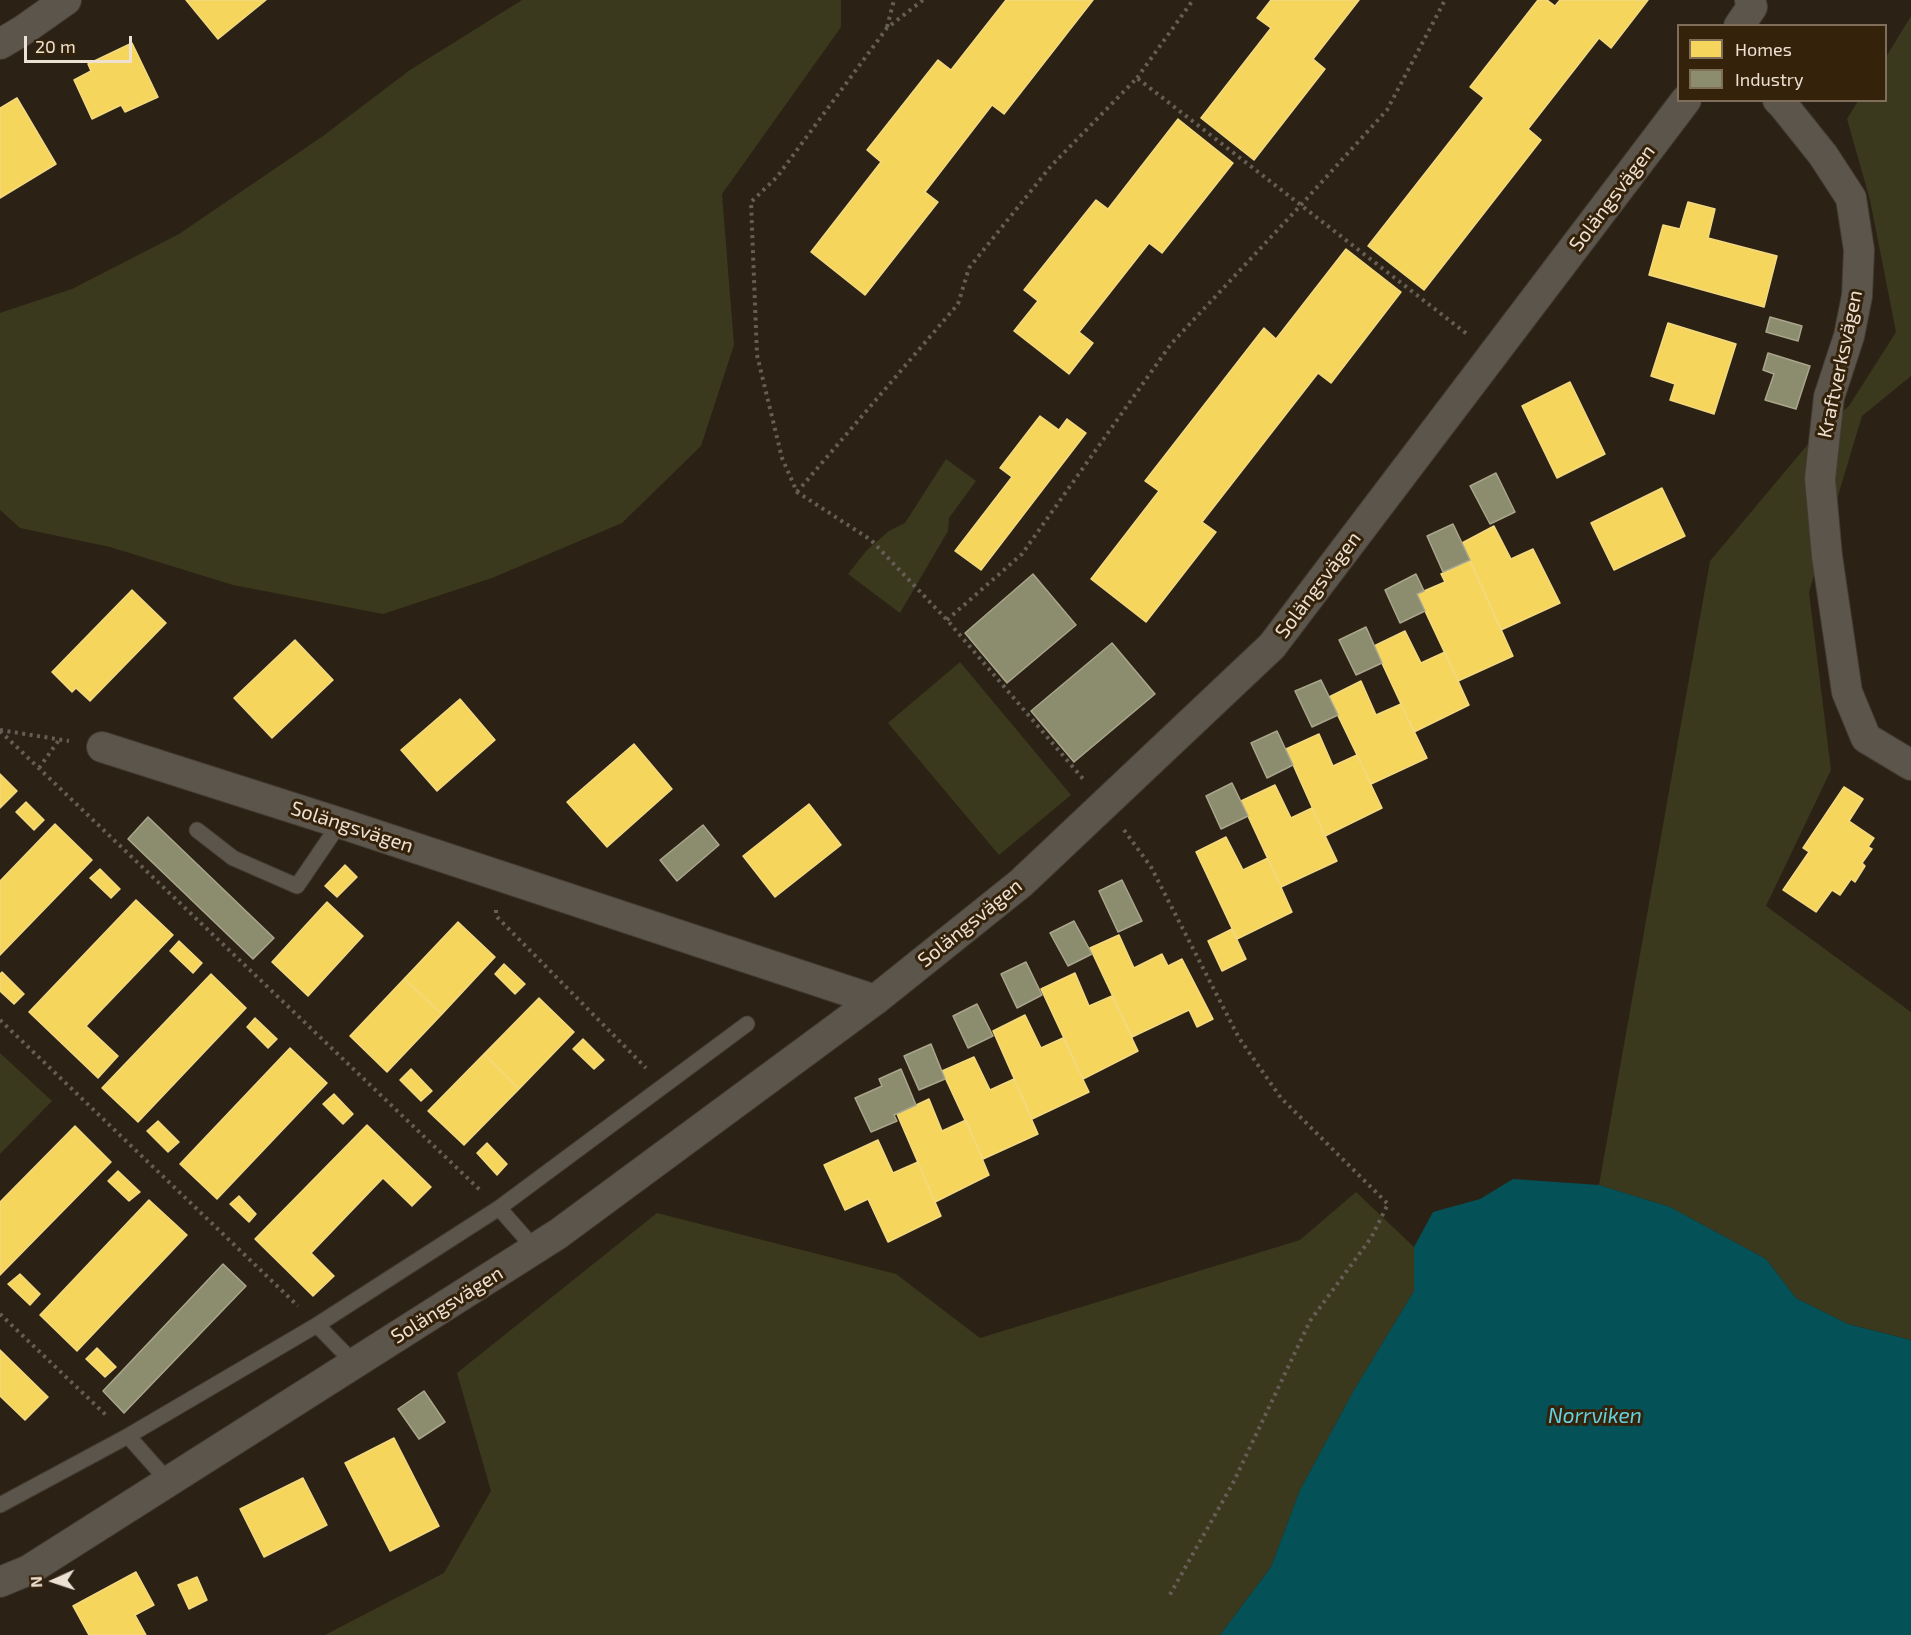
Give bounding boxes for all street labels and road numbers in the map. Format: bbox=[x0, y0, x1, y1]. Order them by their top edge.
street label: Solängsvägen bbox=[1564, 140, 1660, 256]
street label: Kraftverksvägen bbox=[1813, 288, 1867, 440]
street label: Solängsvägen bbox=[1270, 527, 1366, 643]
street label: Solängsvägen bbox=[288, 796, 416, 858]
street label: Solängsvägen bbox=[913, 874, 1027, 972]
street label: Solängsvägen bbox=[387, 1261, 507, 1349]

